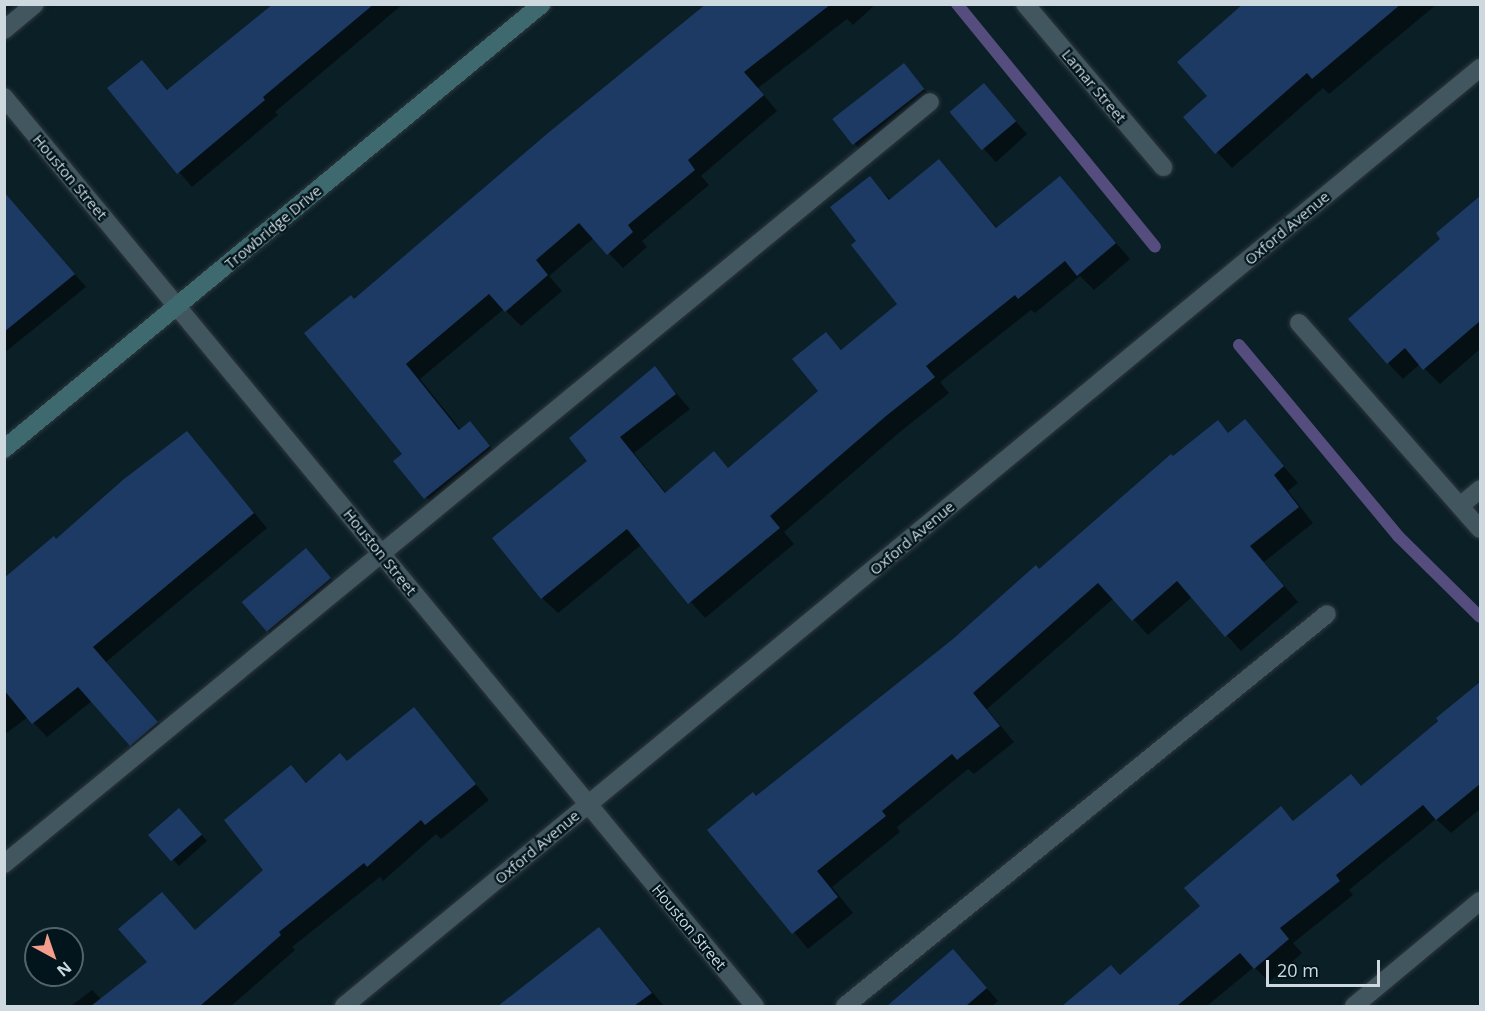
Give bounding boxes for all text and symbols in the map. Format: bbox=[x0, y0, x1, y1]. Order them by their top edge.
street label: Lamar Street bbox=[1058, 46, 1130, 126]
street label: Houston Street bbox=[29, 131, 111, 223]
street label: Trowbridge Drive bbox=[221, 181, 325, 273]
street label: Oxford Avenue bbox=[1241, 187, 1333, 269]
street label: Oxford Avenue bbox=[866, 497, 958, 579]
street label: Houston Street bbox=[340, 505, 420, 599]
street label: Oxford Avenue bbox=[491, 806, 583, 888]
street label: Houston Street bbox=[648, 881, 730, 973]
north arrow bbox=[24, 927, 84, 987]
scale bar bbox=[1269, 948, 1383, 986]
text: N bbox=[52, 957, 76, 982]
text: 20 m bbox=[1277, 958, 1319, 982]

